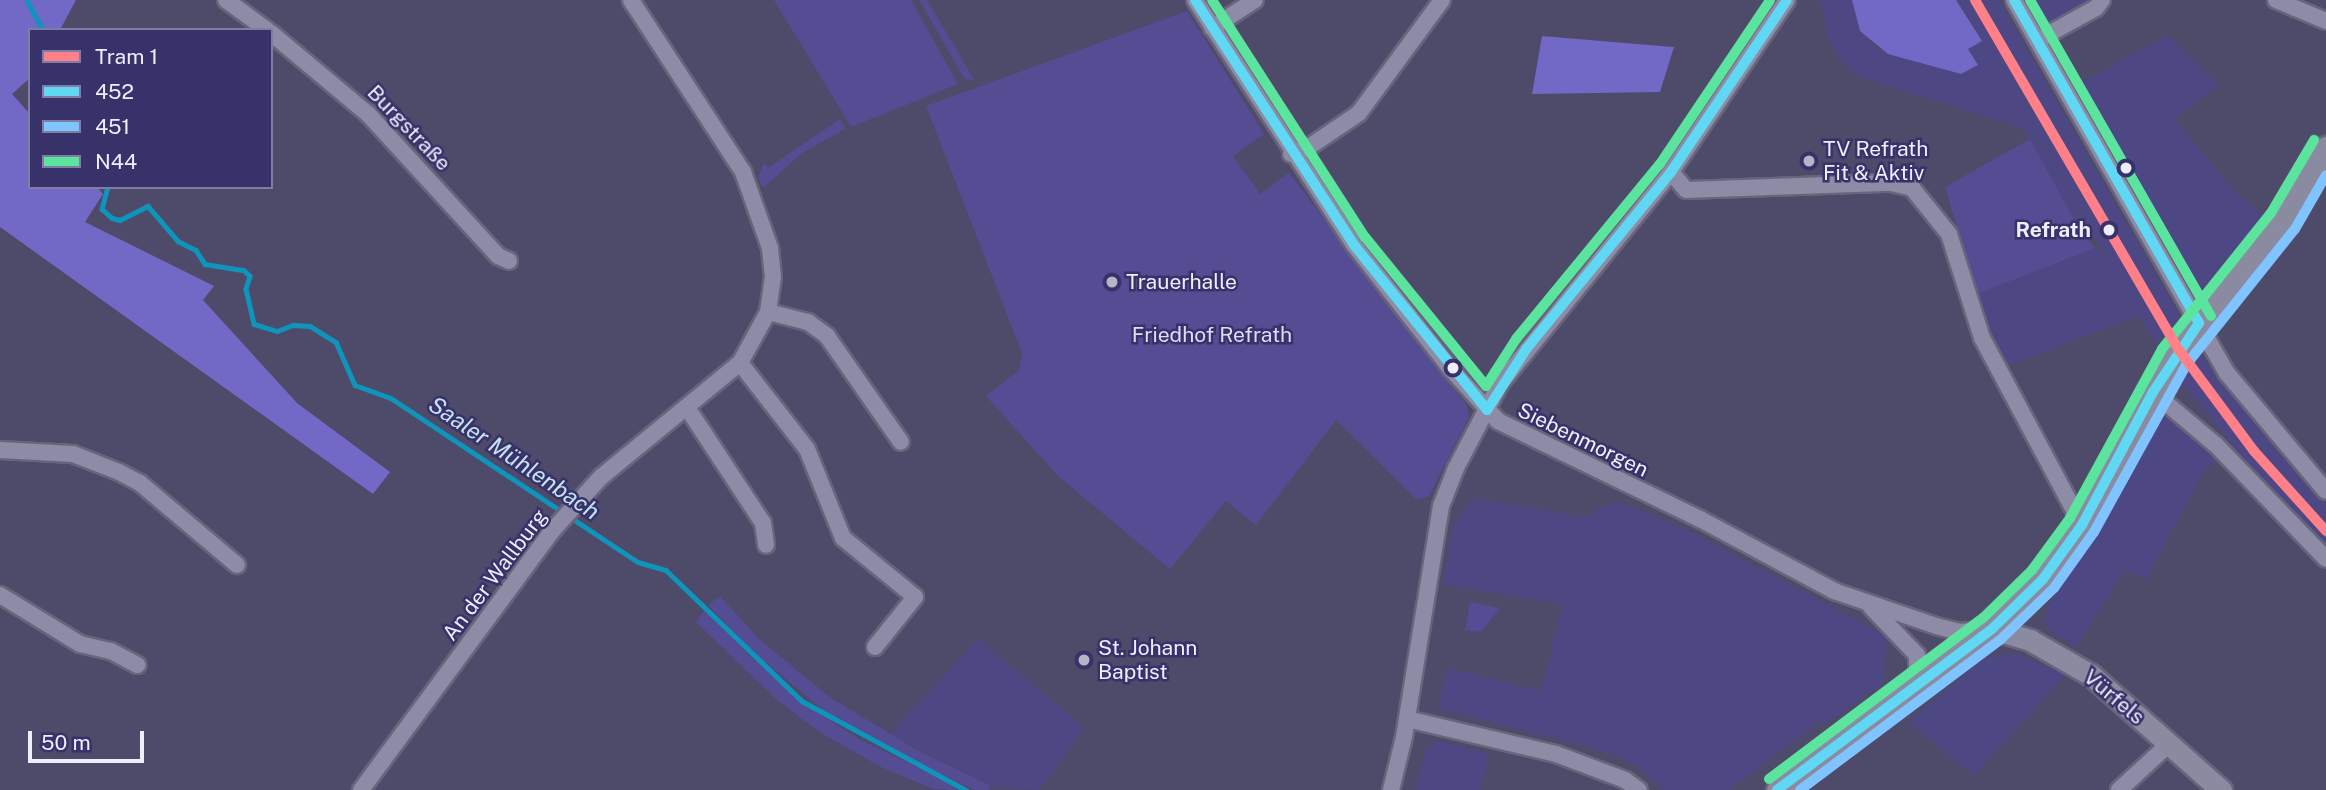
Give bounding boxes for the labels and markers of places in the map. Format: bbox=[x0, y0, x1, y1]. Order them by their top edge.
place label: TV Refrath Fit & Aktiv bbox=[1823, 136, 1928, 186]
marker: TV Refrath Fit & Aktiv bbox=[1801, 153, 1817, 169]
unlabelled marker bbox=[2119, 161, 2133, 175]
place label: Refrath bbox=[2016, 217, 2091, 243]
marker: Refrath bbox=[2097, 218, 2121, 242]
place label: Trauerhalle bbox=[1126, 269, 1237, 295]
marker: Trauerhalle bbox=[1104, 274, 1120, 290]
unlabelled marker bbox=[1446, 361, 1460, 375]
place label: St. Johann Baptist bbox=[1098, 635, 1198, 685]
marker: St. Johann Baptist bbox=[1076, 652, 1092, 668]

